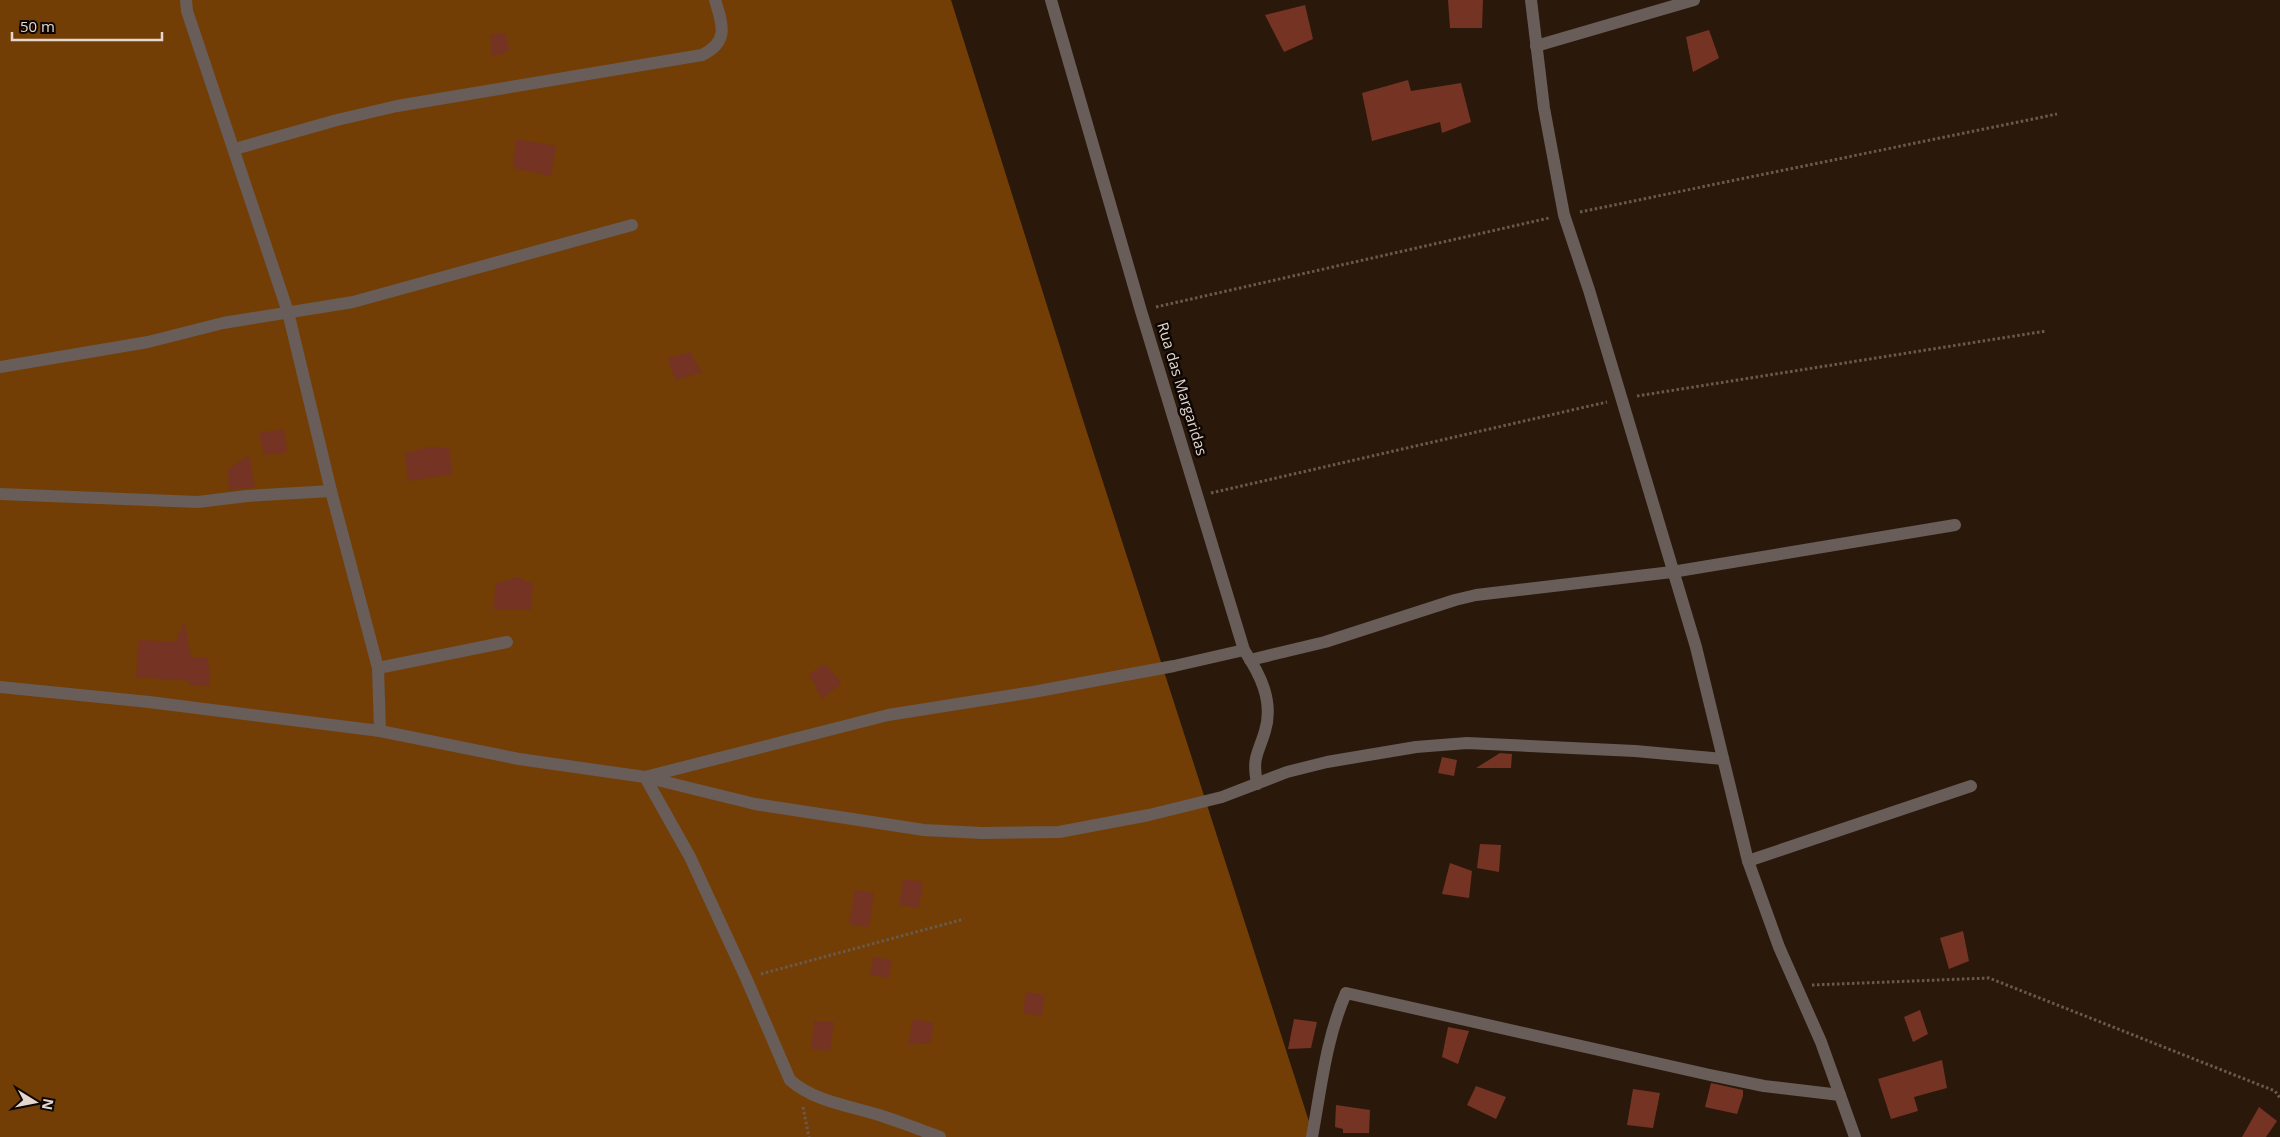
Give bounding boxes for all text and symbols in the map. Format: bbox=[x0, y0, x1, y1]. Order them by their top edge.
scale bar bbox=[12, 10, 162, 42]
text: 50 m bbox=[20, 16, 55, 36]
street label: Rua das Margaridas bbox=[1153, 320, 1213, 458]
north arrow bbox=[10, 1077, 60, 1127]
text: N bbox=[38, 1097, 59, 1112]

